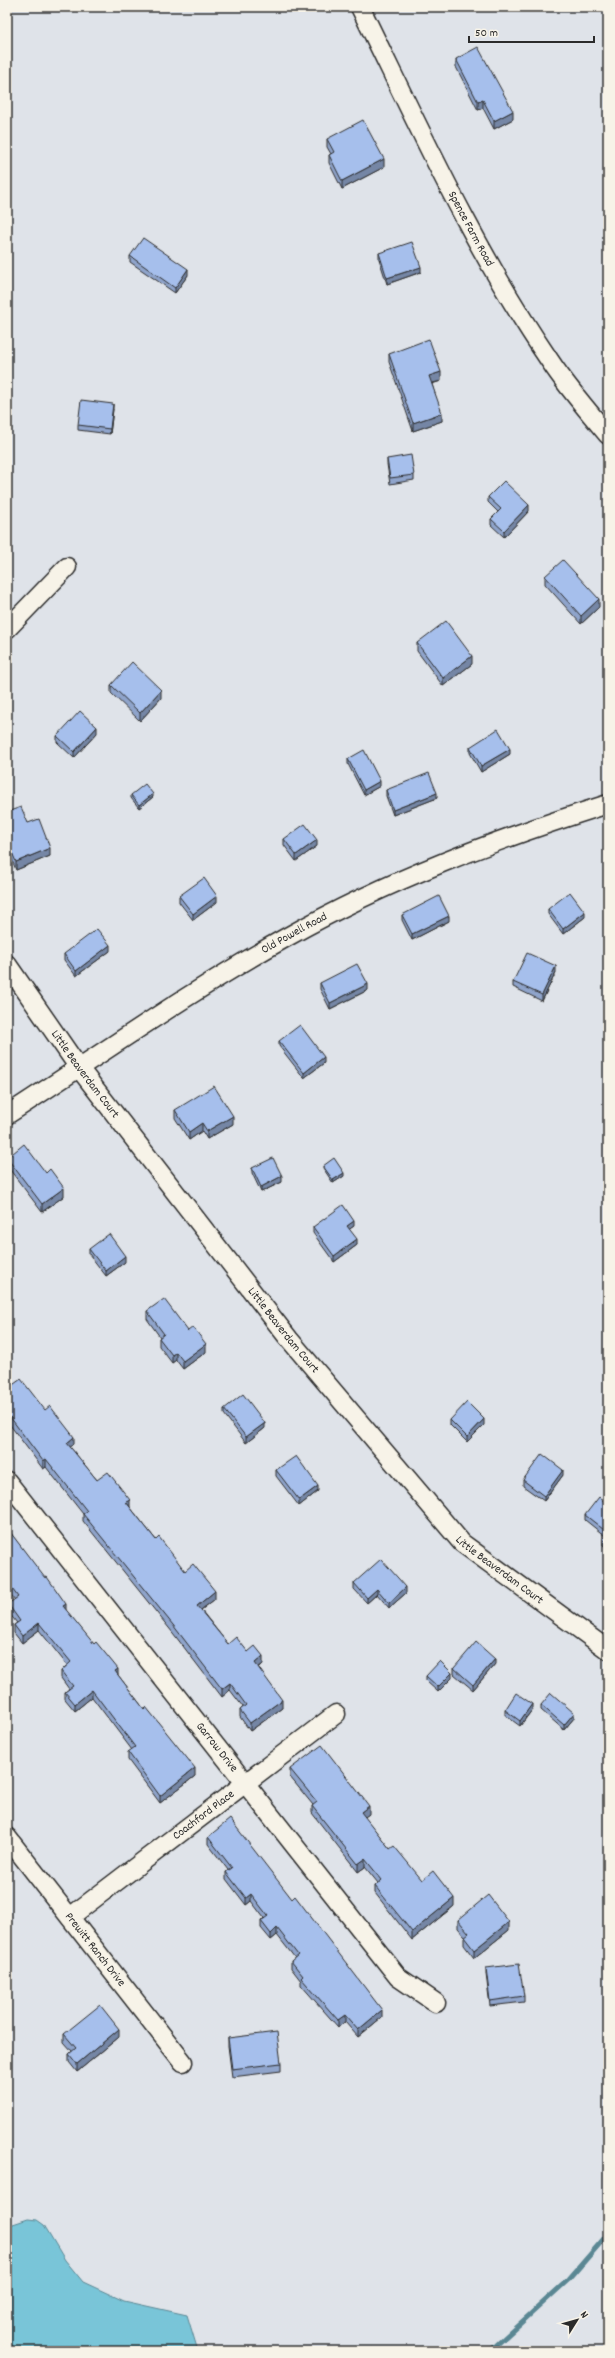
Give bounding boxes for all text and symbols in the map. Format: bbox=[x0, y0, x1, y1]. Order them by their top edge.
scale bar bbox=[469, 18, 594, 44]
text: 50 m bbox=[475, 25, 498, 42]
street label: Spence Farm Road bbox=[443, 188, 498, 270]
street label: Old Powell Road bbox=[258, 908, 330, 958]
street label: Little Beaverdam Court bbox=[47, 1027, 124, 1122]
street label: Little Beaverdam Court bbox=[244, 1284, 323, 1377]
street label: Little Beaverdam Court bbox=[451, 1532, 547, 1609]
street label: Garrow Drive bbox=[192, 1719, 242, 1776]
street label: Coachford Place bbox=[169, 1786, 238, 1844]
street label: Prewitt Ranch Drive bbox=[61, 1909, 130, 1990]
north arrow bbox=[557, 2300, 597, 2340]
text: N bbox=[575, 2308, 592, 2323]

